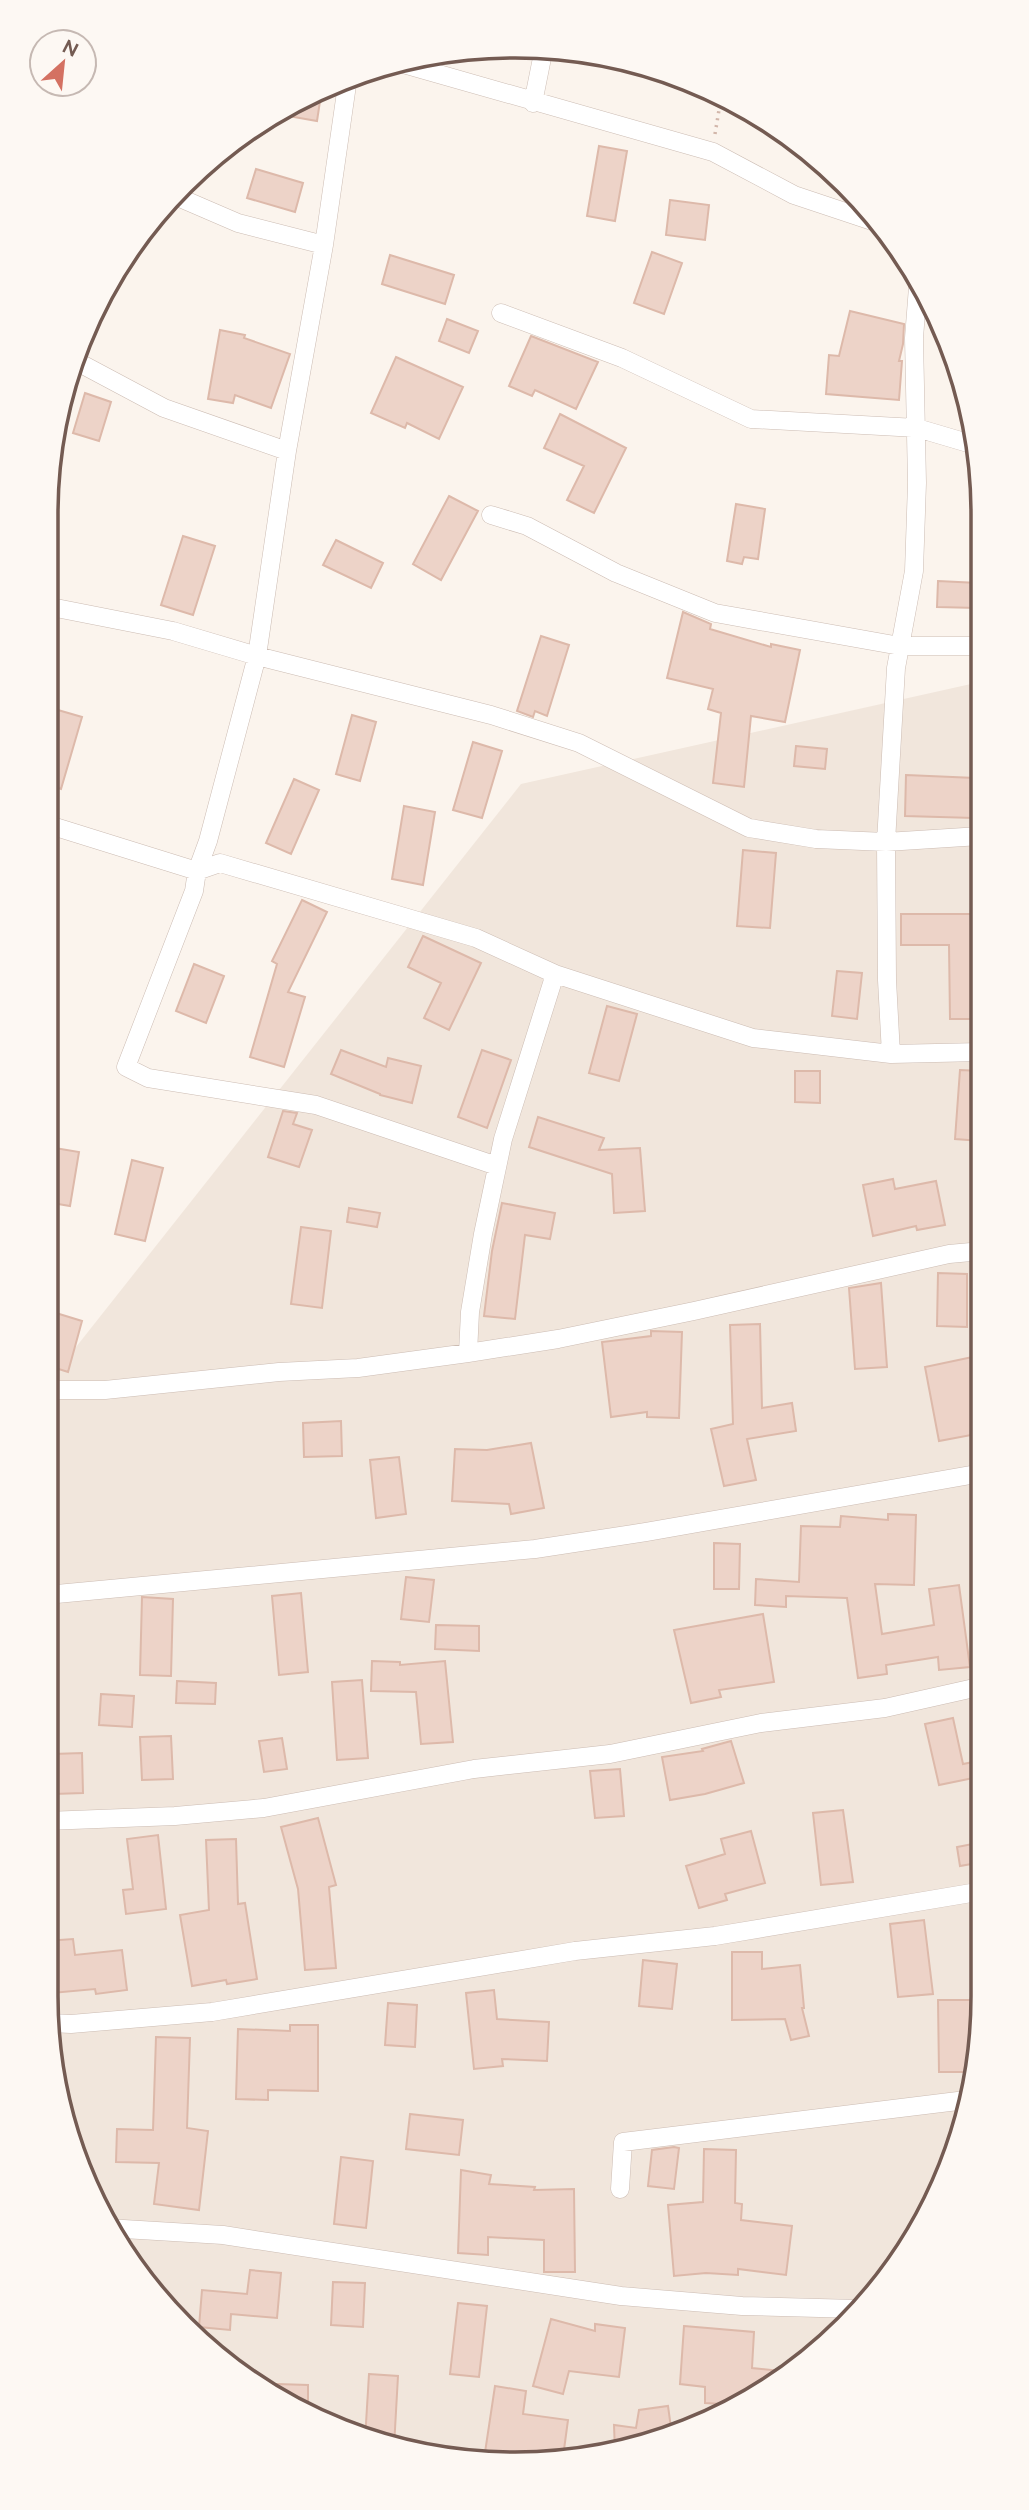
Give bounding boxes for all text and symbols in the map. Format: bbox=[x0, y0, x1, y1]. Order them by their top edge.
north arrow bbox=[28, 28, 98, 98]
text: N bbox=[59, 35, 82, 61]

